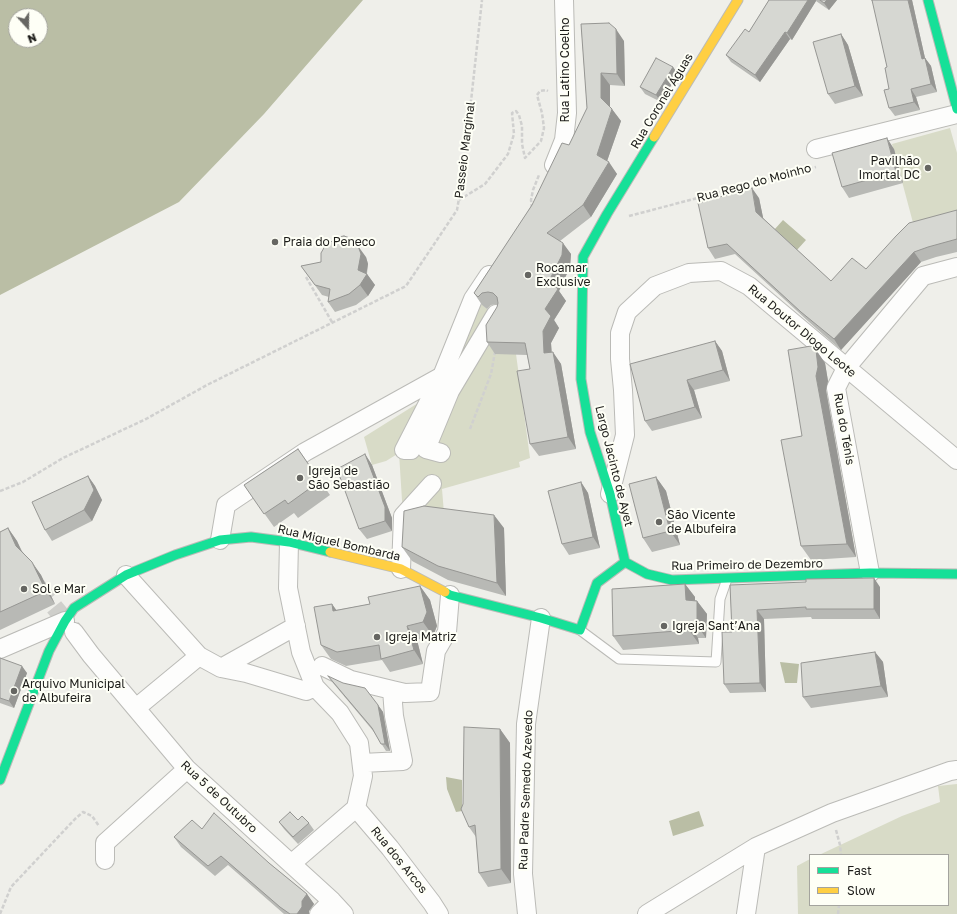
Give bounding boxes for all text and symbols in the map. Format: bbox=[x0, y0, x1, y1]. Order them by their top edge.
north arrow bbox=[8, 8, 48, 48]
street label: Rua Latino Coelho bbox=[558, 18, 572, 122]
text: N bbox=[26, 31, 38, 46]
street label: Rua Coronel Águas bbox=[628, 51, 696, 151]
street label: Passeio Marginal bbox=[452, 101, 478, 199]
place label: Pavilhão Imortal DC bbox=[859, 154, 920, 182]
street label: Rua Rego do Moinho bbox=[695, 161, 813, 205]
marker: Pavilhão Imortal DC bbox=[923, 163, 933, 173]
place label: Praia do Peneco bbox=[283, 235, 376, 249]
marker: Praia do Peneco bbox=[270, 237, 280, 247]
place label: Rocamar Exclusive bbox=[536, 261, 590, 289]
marker: Rocamar Exclusive bbox=[523, 270, 533, 280]
street label: Rua Doutor Diogo Leote bbox=[745, 282, 859, 380]
street label: Rua do Ténis bbox=[831, 392, 857, 466]
street label: Largo Jacinto de Ayet bbox=[592, 404, 636, 528]
place label: Igreja de São Sebastião bbox=[308, 464, 390, 492]
marker: Igreja de São Sebastião bbox=[295, 473, 305, 483]
place label: São Vicente de Albufeira bbox=[667, 508, 736, 536]
marker: São Vicente de Albufeira bbox=[654, 517, 664, 527]
street label: Rua Miguel Bombarda bbox=[276, 522, 402, 564]
street label: Rua Primeiro de Dezembro bbox=[671, 556, 823, 574]
place label: Sol e Mar bbox=[32, 582, 85, 596]
marker: Sol e Mar bbox=[19, 584, 29, 594]
place label: Igreja Sant’Ana bbox=[672, 619, 760, 633]
marker: Igreja Sant’Ana bbox=[659, 621, 669, 631]
place label: Igreja Matriz bbox=[385, 630, 456, 644]
marker: Igreja Matriz bbox=[372, 632, 382, 642]
place label: Arquivo Municipal de Albufeira bbox=[22, 677, 125, 705]
marker: Arquivo Municipal de Albufeira bbox=[9, 686, 19, 696]
street label: Rua Padre Semedo Azevedo bbox=[516, 710, 536, 870]
street label: Rua 5 de Outubro bbox=[178, 758, 260, 836]
street label: Rua dos Arcos bbox=[368, 824, 430, 896]
legend bbox=[809, 854, 949, 906]
text: Fast bbox=[847, 863, 872, 878]
text: Slow bbox=[847, 883, 875, 898]

